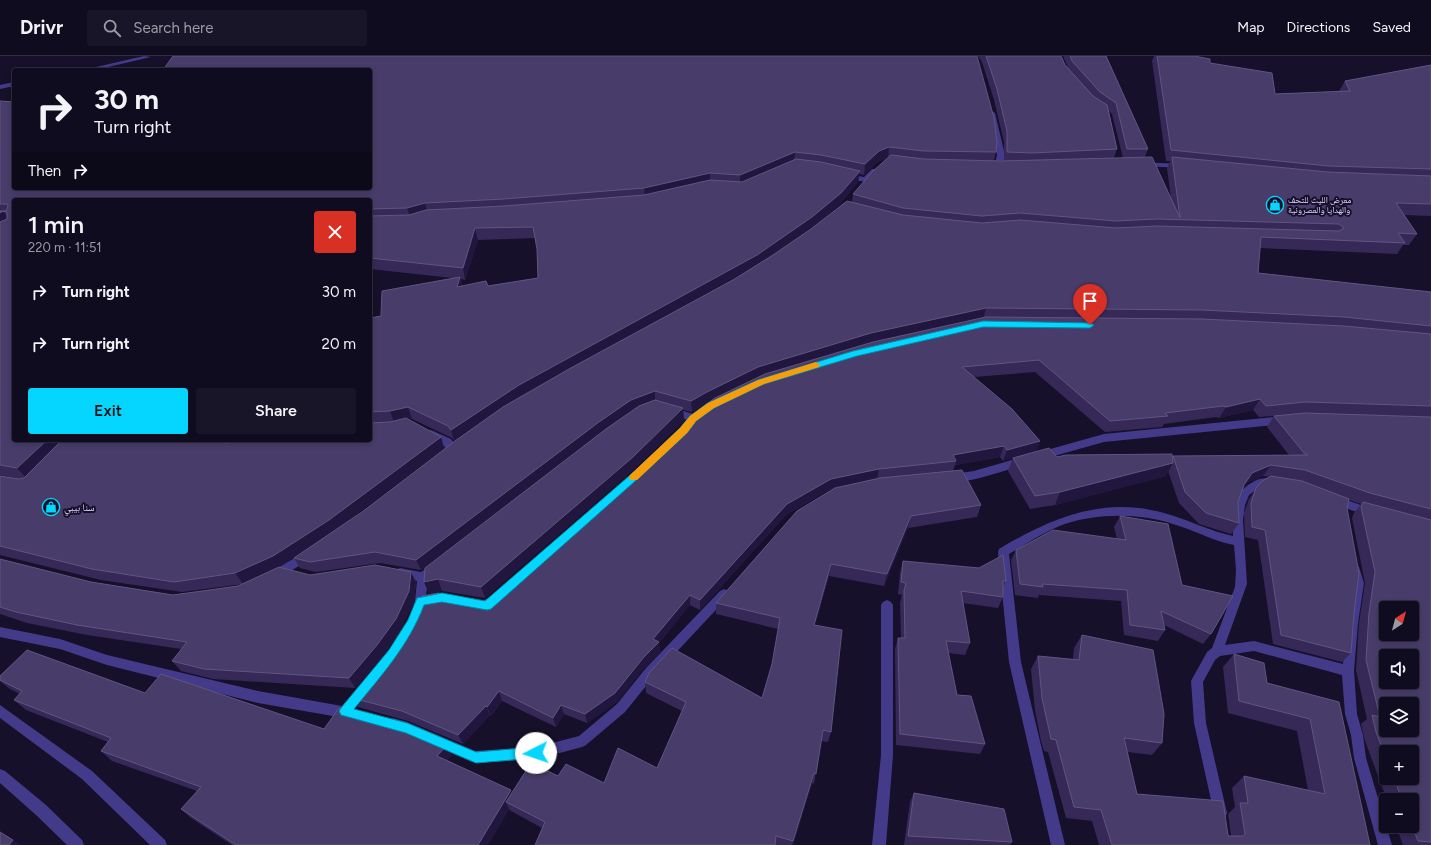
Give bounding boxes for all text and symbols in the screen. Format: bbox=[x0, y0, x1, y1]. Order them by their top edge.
search box bbox=[87, 10, 367, 46]
text: Drivr bbox=[20, 16, 63, 39]
icon: search bbox=[101, 17, 123, 39]
text: Search here bbox=[133, 19, 213, 37]
text: Map bbox=[1237, 19, 1265, 36]
text: Directions bbox=[1287, 19, 1350, 36]
text: Saved bbox=[1372, 19, 1411, 36]
text: 30 m bbox=[94, 82, 159, 116]
icon: right bbox=[28, 84, 80, 136]
text: Turn right bbox=[94, 116, 171, 138]
icon: right bbox=[69, 160, 91, 182]
text: Then bbox=[28, 162, 61, 180]
place label: معرض الليث للتحف والهدايا والعصرونية bbox=[1288, 194, 1351, 215]
shop icon: معرض الليث للتحف والهدايا والعصرونية bbox=[1265, 195, 1285, 215]
text: 1 min bbox=[28, 210, 84, 239]
button: close bbox=[314, 211, 356, 253]
text: 220 m · 11:51 bbox=[28, 240, 102, 255]
icon: right bbox=[28, 281, 50, 303]
text: Turn right bbox=[62, 283, 130, 301]
text: 30 m bbox=[322, 283, 356, 301]
pin bbox=[1073, 284, 1107, 325]
icon: arrive bbox=[1079, 290, 1101, 312]
icon: right bbox=[28, 333, 50, 355]
text: Turn right bbox=[62, 335, 130, 353]
text: 20 m bbox=[322, 335, 356, 353]
button: Exit bbox=[28, 388, 188, 434]
button: Share bbox=[196, 388, 356, 434]
shop icon: سنا بيبي bbox=[41, 497, 61, 517]
place label: سنا بيبي bbox=[64, 501, 95, 516]
north arrow bbox=[1379, 601, 1419, 641]
map controls bbox=[1379, 601, 1419, 833]
button: sound bbox=[1379, 649, 1419, 689]
button: layers bbox=[1379, 697, 1419, 737]
position arrow bbox=[515, 732, 557, 774]
button: + bbox=[1379, 745, 1419, 785]
button: − bbox=[1379, 793, 1419, 833]

